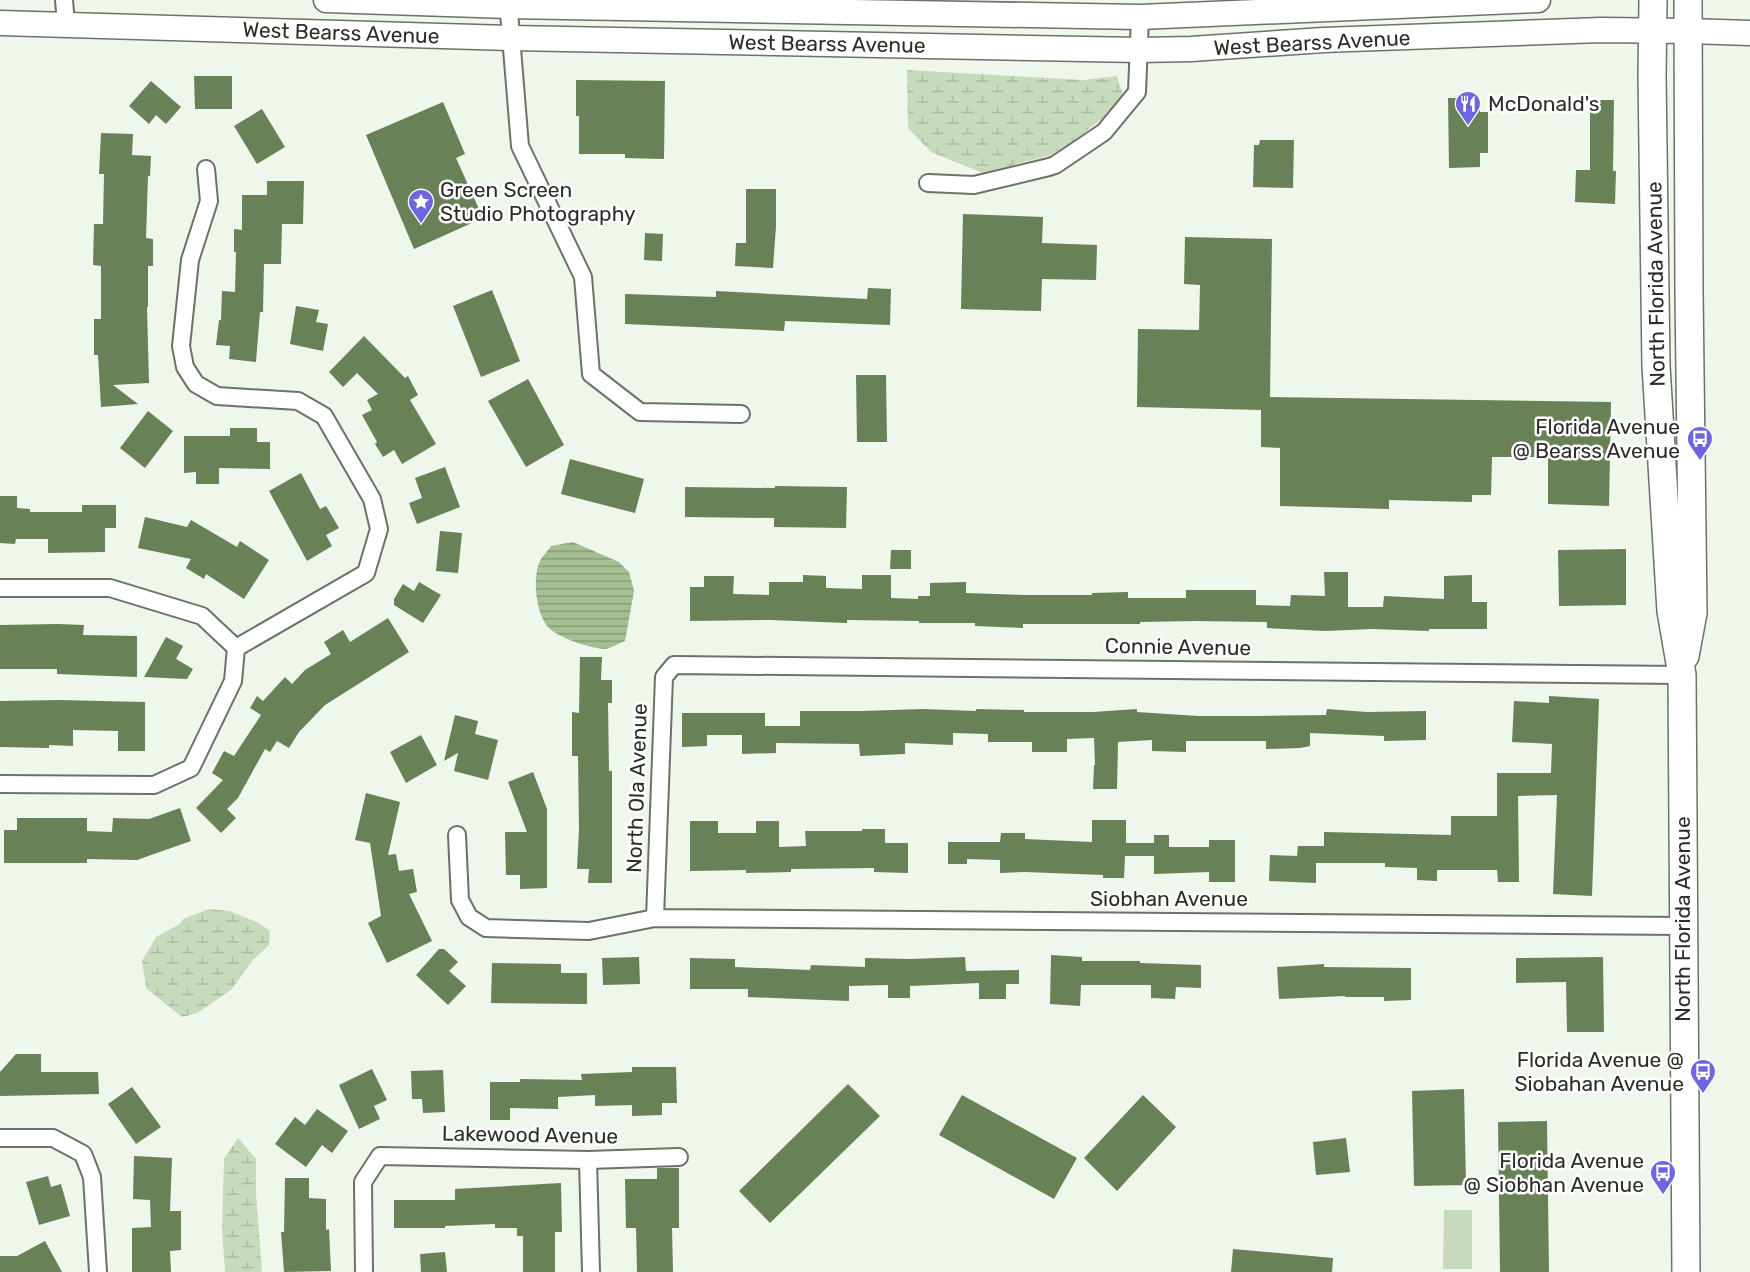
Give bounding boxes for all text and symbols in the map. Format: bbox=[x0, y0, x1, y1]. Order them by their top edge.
street label: West Bearss Avenue bbox=[242, 17, 440, 48]
street label: West Bearss Avenue bbox=[1213, 25, 1411, 60]
street label: West Bearss Avenue bbox=[728, 29, 926, 58]
restaurant icon: McDonald's bbox=[1453, 89, 1483, 127]
place label: McDonald's bbox=[1488, 91, 1600, 116]
place label: Green Screen Studio Photography bbox=[440, 177, 636, 226]
street label: North Florida Avenue bbox=[1641, 181, 1670, 387]
place icon: Green Screen Studio Photography bbox=[406, 187, 436, 225]
place label: Florida Avenue @ Bearss Avenue bbox=[1512, 414, 1680, 463]
bus stop icon: Florida Avenue @ Bearss Avenue bbox=[1685, 424, 1715, 462]
street label: Connie Avenue bbox=[1105, 633, 1251, 660]
street label: North Ola Avenue bbox=[621, 703, 652, 873]
street label: North Florida Avenue bbox=[1670, 816, 1695, 1022]
street label: Siobhan Avenue bbox=[1090, 886, 1248, 911]
place label: Florida Avenue @ Siobahan Avenue bbox=[1514, 1047, 1684, 1096]
bus stop icon: Florida Avenue @ Siobahan Avenue bbox=[1688, 1057, 1718, 1095]
street label: Lakewood Avenue bbox=[442, 1120, 618, 1149]
place label: Florida Avenue @ Siobhan Avenue bbox=[1463, 1148, 1644, 1197]
bus stop icon: Florida Avenue @ Siobhan Avenue bbox=[1648, 1158, 1678, 1196]

